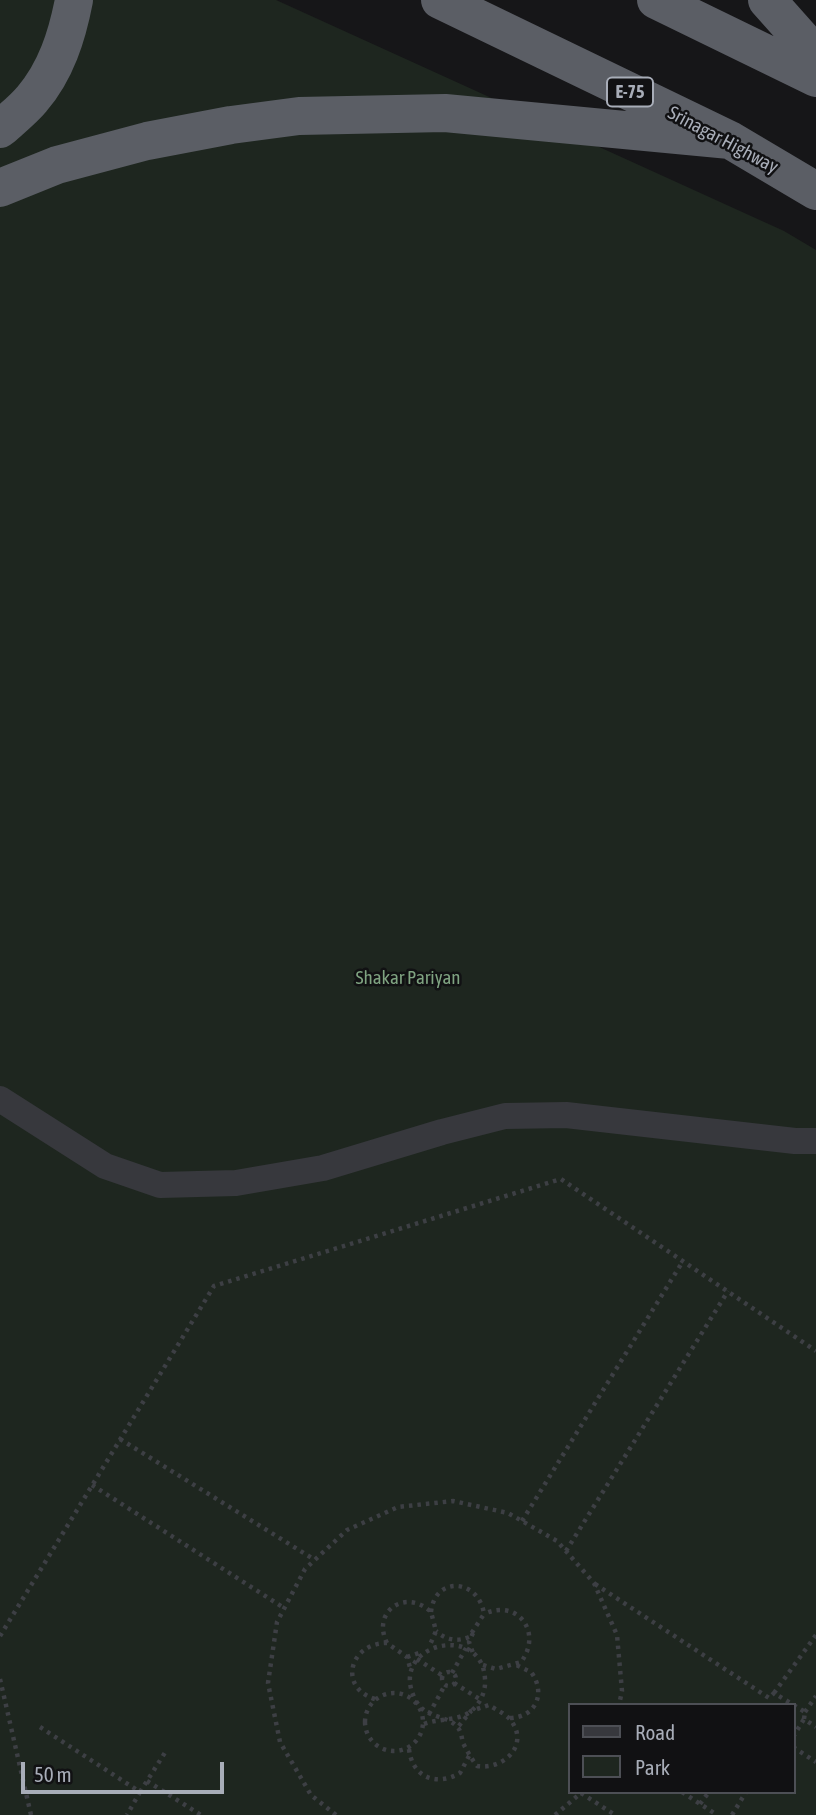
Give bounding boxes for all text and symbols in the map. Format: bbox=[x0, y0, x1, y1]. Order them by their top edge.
road number: E-75 bbox=[607, 78, 653, 106]
street label: Srinagar Highway bbox=[664, 101, 782, 179]
park label: Shakar Pariyan bbox=[356, 967, 460, 989]
legend bbox=[568, 1703, 795, 1794]
text: Road bbox=[635, 1720, 675, 1744]
scale bar bbox=[24, 1748, 228, 1792]
text: Park bbox=[635, 1755, 670, 1779]
text: 50 m bbox=[34, 1762, 72, 1786]

